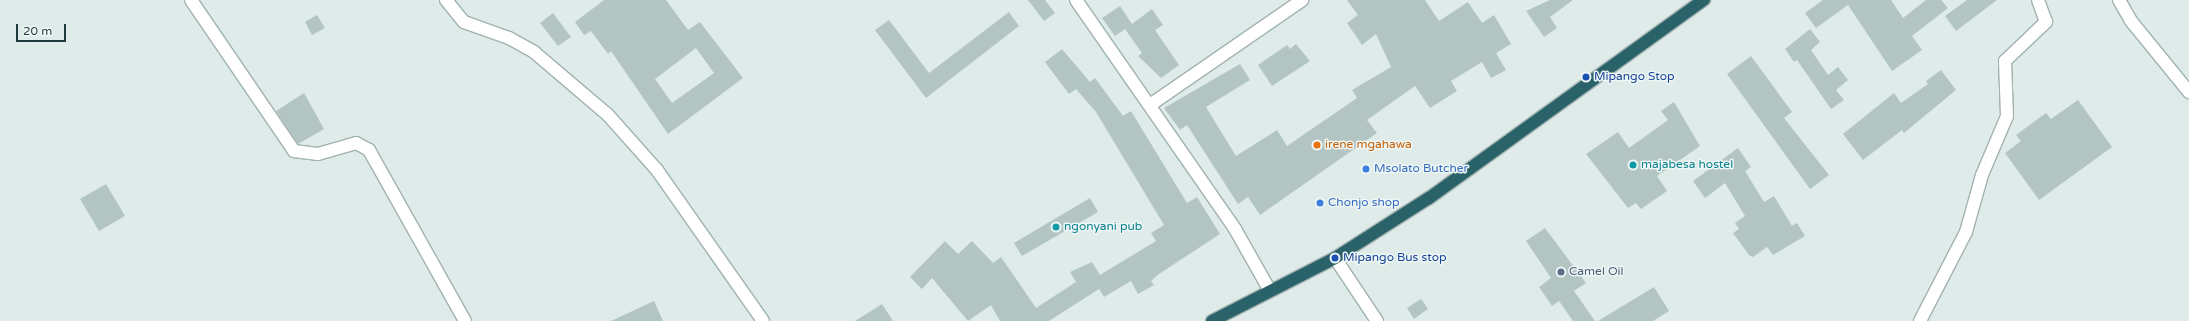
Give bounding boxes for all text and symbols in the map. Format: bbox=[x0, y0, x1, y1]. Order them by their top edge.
scale bar bbox=[18, 16, 68, 42]
text: 20 m bbox=[23, 24, 52, 38]
place label: Mipango Stop bbox=[1594, 70, 1675, 84]
marker: Mipango Stop bbox=[1581, 72, 1591, 82]
place label: irene mgahawa bbox=[1325, 138, 1412, 152]
marker: irene mgahawa bbox=[1312, 140, 1322, 150]
place label: majabesa hostel bbox=[1641, 158, 1733, 172]
marker: majabesa hostel bbox=[1628, 160, 1638, 170]
place label: Msolato Butcher bbox=[1374, 162, 1468, 176]
marker: Msolato Butcher bbox=[1361, 164, 1371, 174]
place label: Chonjo shop bbox=[1328, 196, 1400, 210]
marker: Chonjo shop bbox=[1315, 198, 1325, 208]
place label: ngonyani pub bbox=[1064, 220, 1142, 234]
marker: ngonyani pub bbox=[1051, 222, 1061, 232]
place label: Mipango Bus stop bbox=[1343, 251, 1447, 265]
marker: Mipango Bus stop bbox=[1330, 253, 1340, 263]
place label: Camel Oil bbox=[1569, 265, 1624, 279]
marker: Camel Oil bbox=[1556, 267, 1566, 277]

